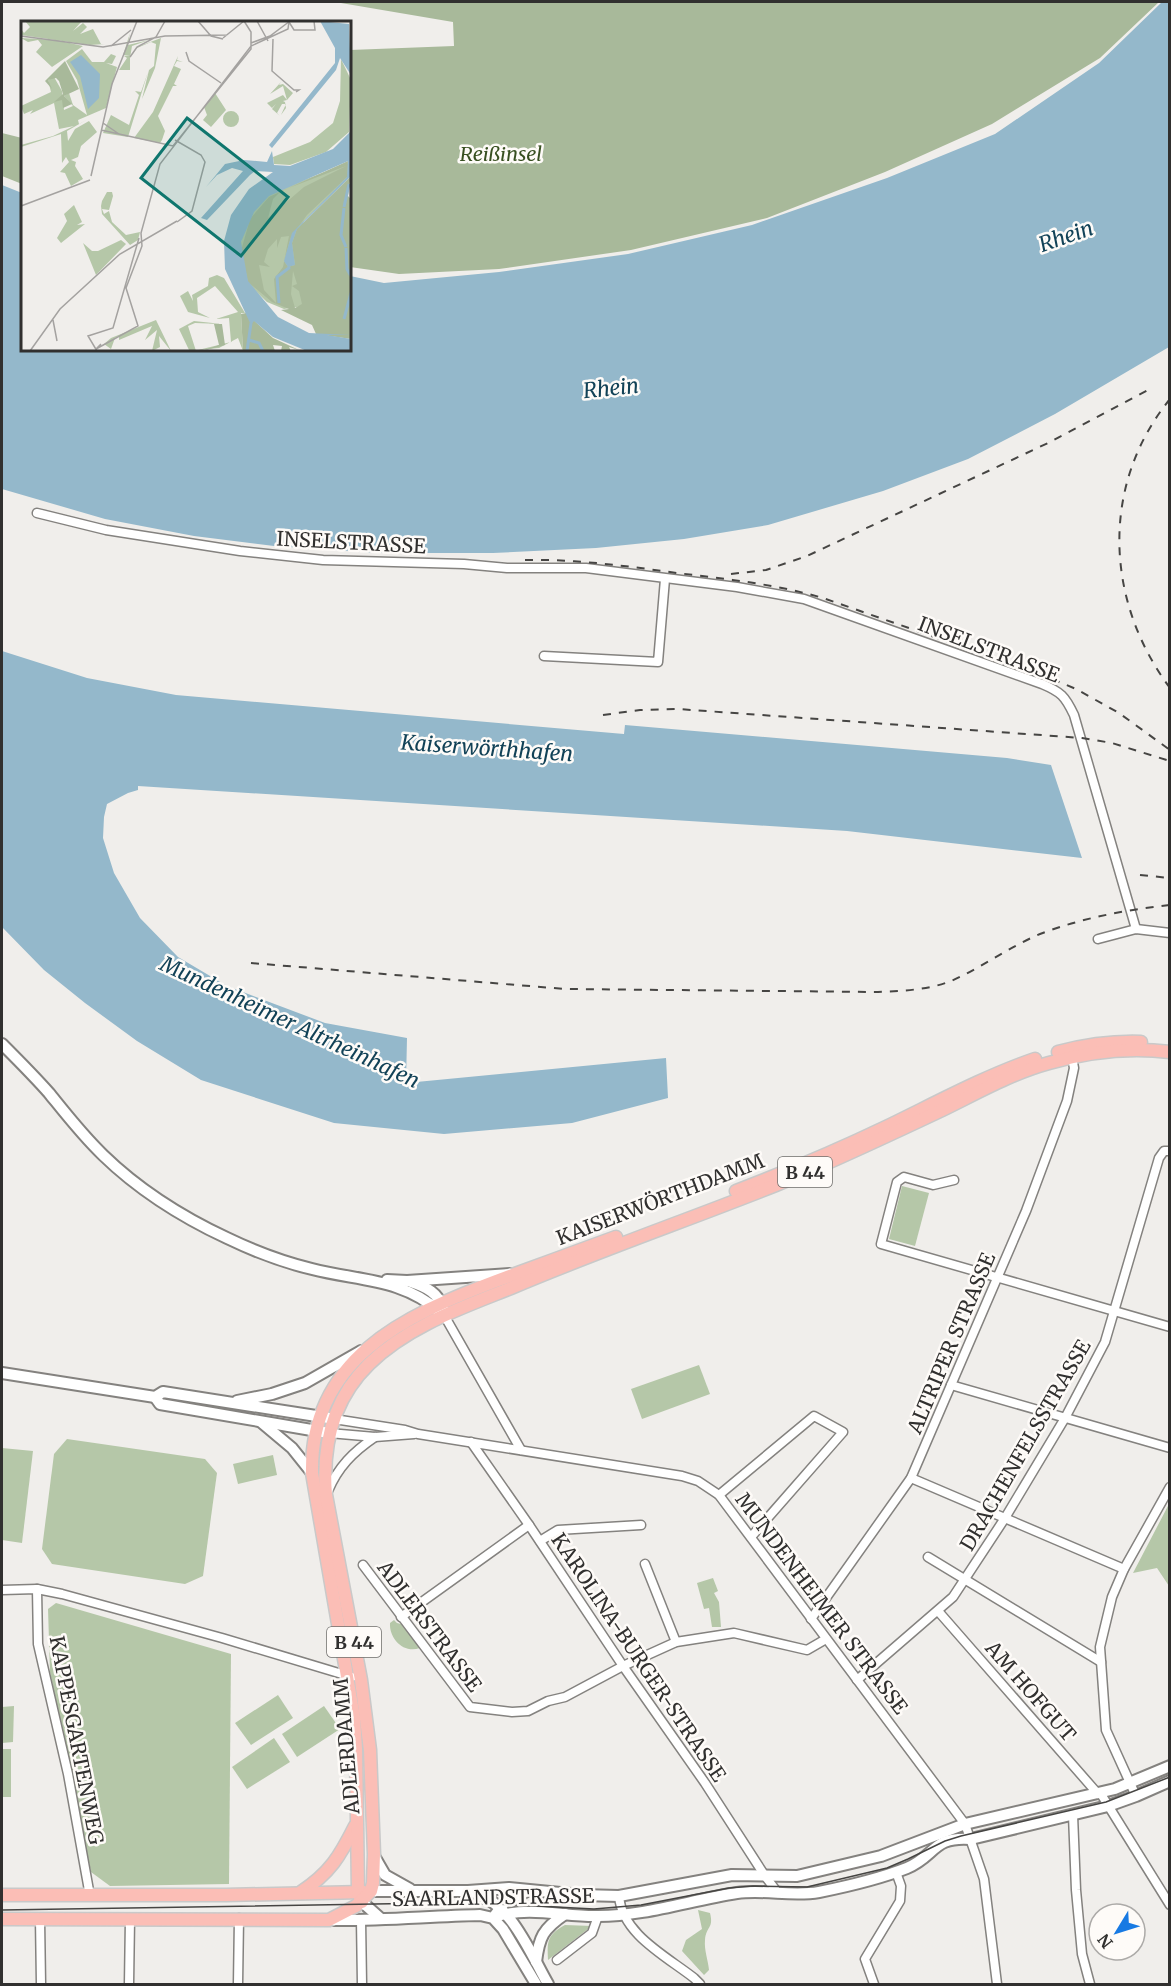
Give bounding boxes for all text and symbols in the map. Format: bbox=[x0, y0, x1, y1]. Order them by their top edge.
inset map bbox=[21, 21, 351, 351]
park label: Reißinsel bbox=[460, 141, 542, 166]
water label: Rhein bbox=[1035, 214, 1097, 258]
water label: Rhein bbox=[582, 372, 640, 404]
street label: INSELSTRASSE bbox=[276, 526, 427, 558]
street label: INSELSTRASSE bbox=[915, 611, 1064, 688]
water label: Kaiserwörthhafen bbox=[399, 728, 574, 767]
water label: Mundenheimer Altrheinhafen bbox=[155, 950, 424, 1094]
street label: KAISERWÖRTHDAMM bbox=[552, 1148, 768, 1250]
road number: B 44 bbox=[778, 1157, 832, 1187]
street label: ALTRIPER STRASSE bbox=[901, 1248, 1001, 1438]
street label: DRACHENFELSSTRASSE bbox=[954, 1335, 1096, 1555]
street label: MUNDENHEIMER STRASSE bbox=[731, 1487, 914, 1719]
street label: KAROLINA-BURGER-STRASSE bbox=[546, 1528, 732, 1786]
street label: ADLERSTRASSE bbox=[372, 1555, 488, 1697]
road number: B 44 bbox=[327, 1627, 381, 1657]
street label: KAPPESGARTENWEG bbox=[45, 1634, 110, 1847]
street label: AM HOFGUT bbox=[980, 1635, 1081, 1746]
street label: ADLERDAMM bbox=[328, 1677, 365, 1816]
street label: SAARLANDSTRASSE bbox=[392, 1883, 595, 1911]
north arrow bbox=[1087, 1902, 1147, 1962]
text: N bbox=[1093, 1930, 1117, 1952]

